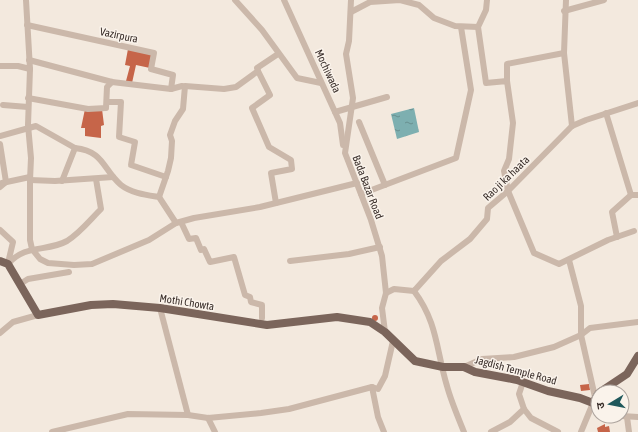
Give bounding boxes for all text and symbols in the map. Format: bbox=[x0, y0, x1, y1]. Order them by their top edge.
street label: Vazirpura bbox=[99, 25, 139, 45]
street label: Mochiwada bbox=[313, 47, 343, 95]
street label: Bada Bazar Road bbox=[350, 153, 386, 221]
street label: Rao ji ka haata bbox=[481, 153, 531, 203]
street label: Mothi Chowta bbox=[159, 292, 215, 312]
street label: Jagdish Temple Road bbox=[474, 353, 558, 387]
north arrow bbox=[590, 384, 630, 424]
text: उ bbox=[594, 401, 607, 410]

